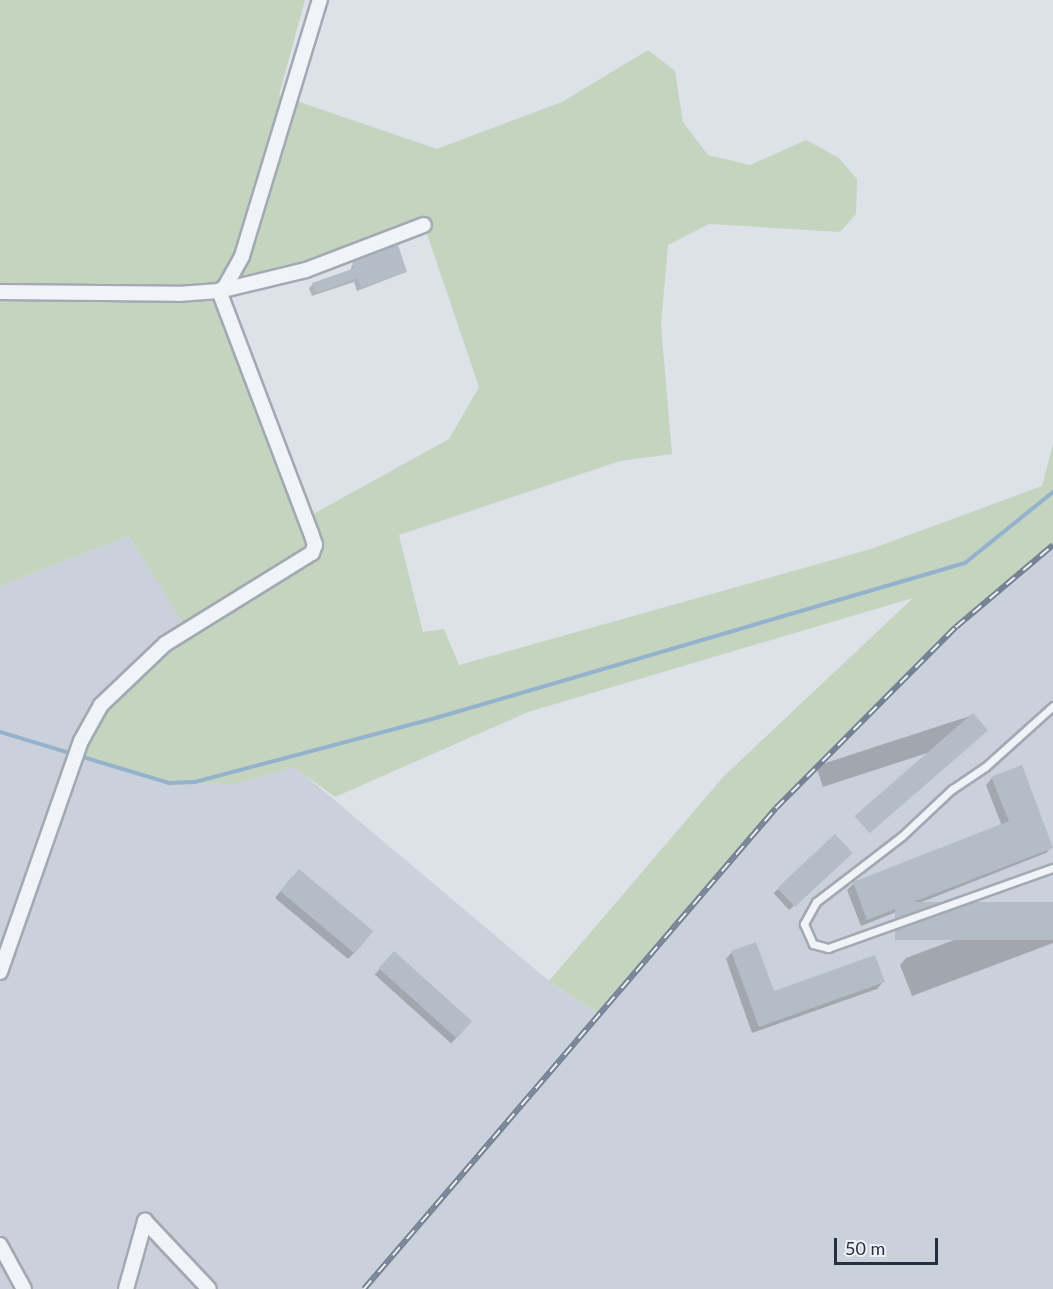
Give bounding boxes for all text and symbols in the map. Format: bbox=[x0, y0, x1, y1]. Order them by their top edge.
scale bar bbox=[837, 1226, 940, 1264]
text: 50 m bbox=[845, 1237, 885, 1259]

